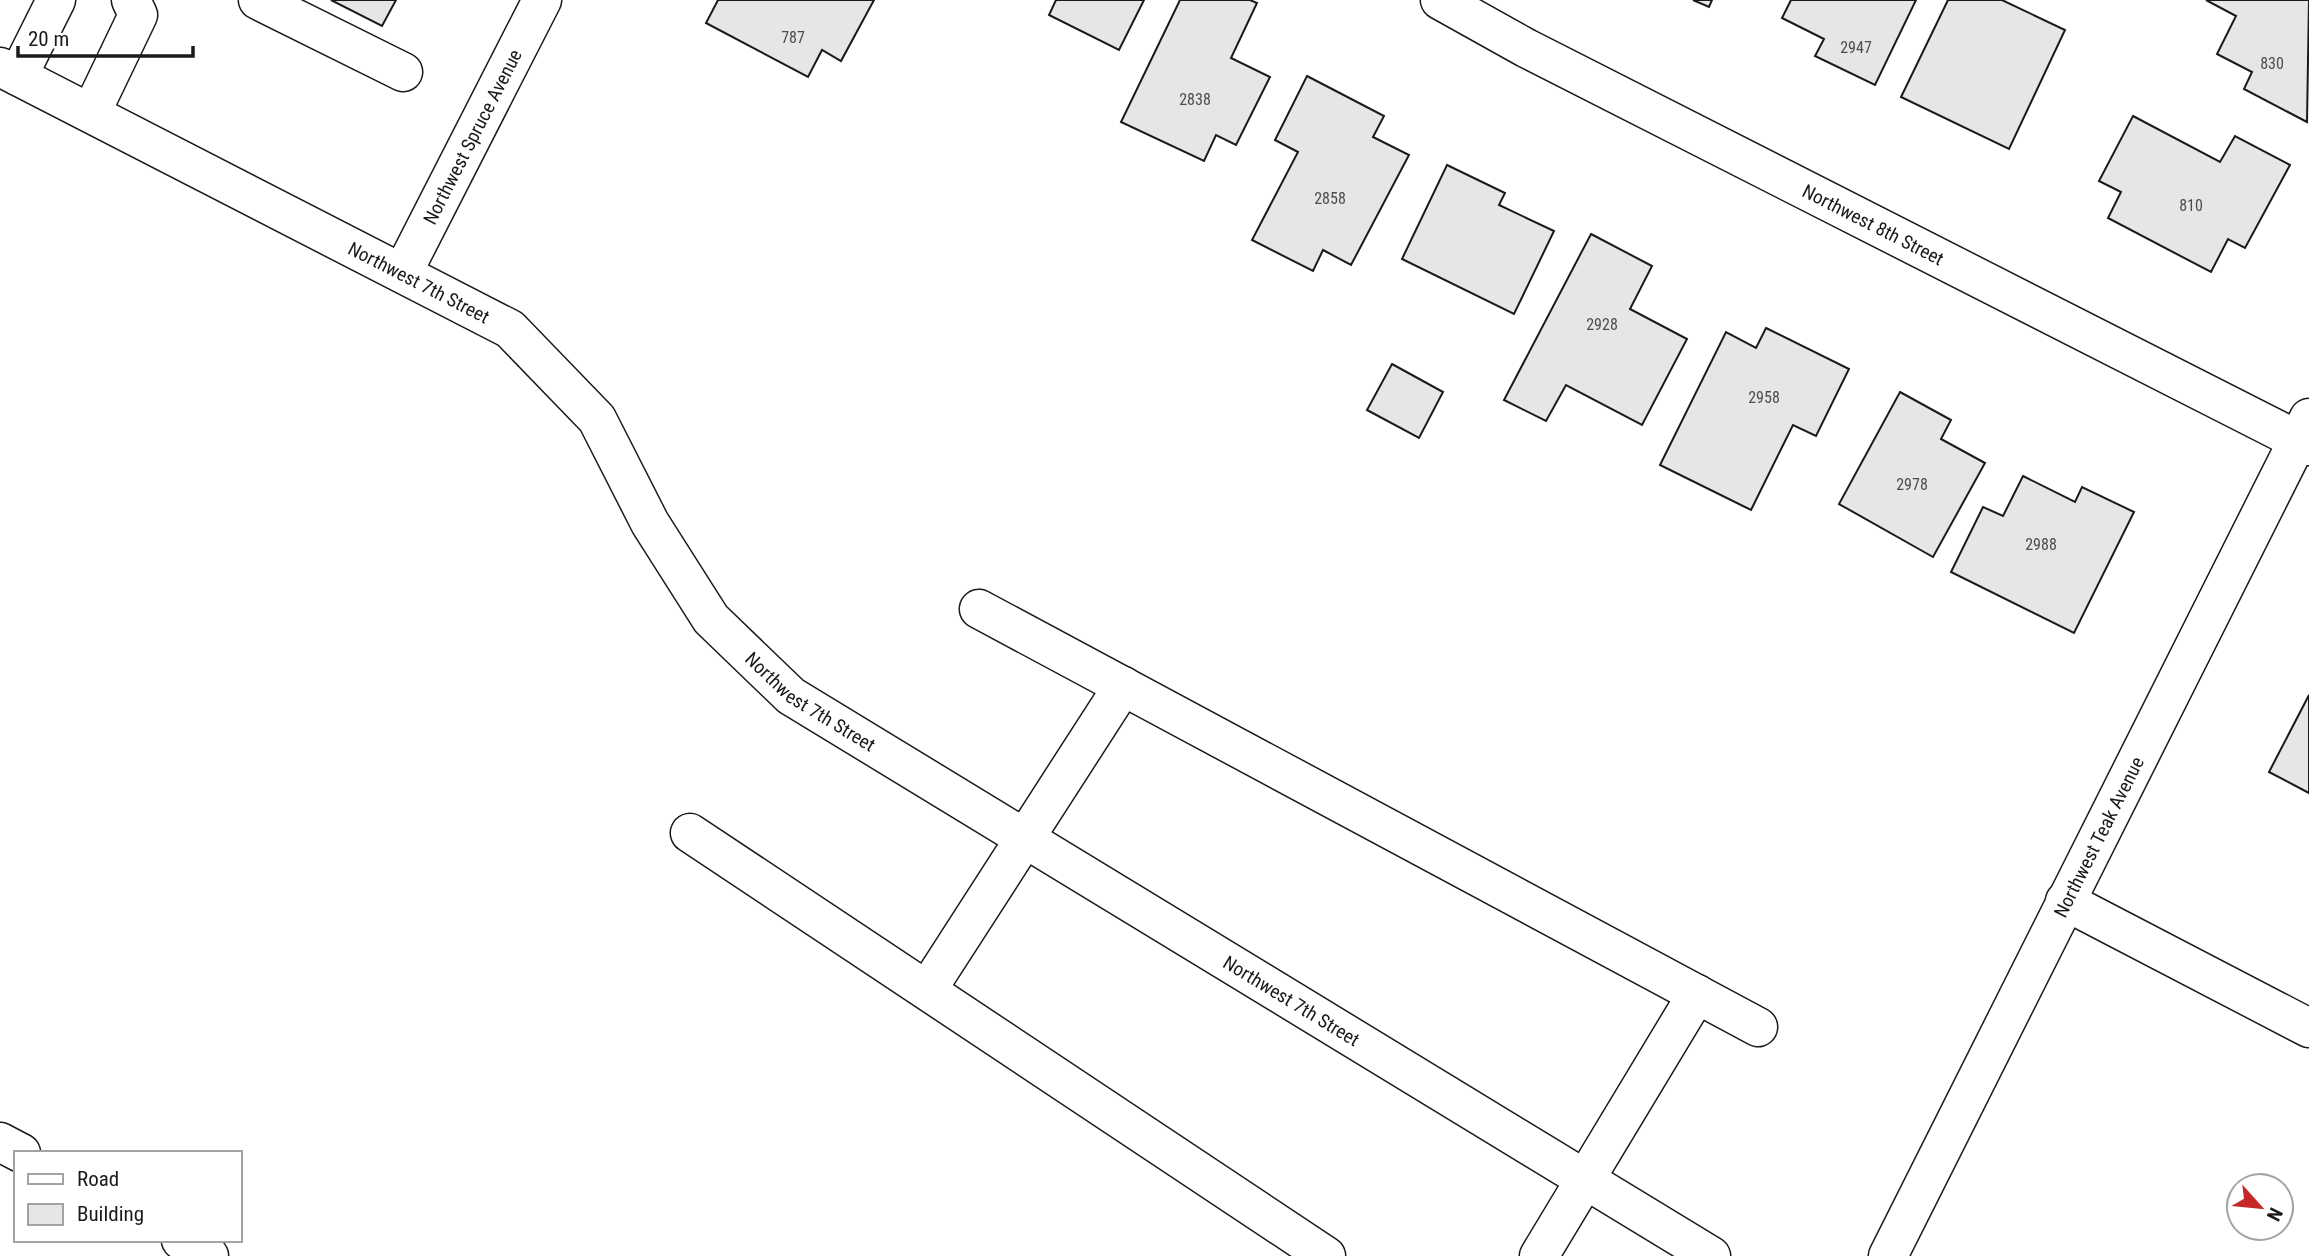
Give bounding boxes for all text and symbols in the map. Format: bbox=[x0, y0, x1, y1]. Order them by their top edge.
scale bar bbox=[18, 14, 192, 58]
text: 20 m bbox=[28, 27, 69, 51]
house number: 787 bbox=[781, 28, 805, 47]
house number: 2947 bbox=[1840, 38, 1872, 57]
street label: Northwest Spruce Avenue bbox=[418, 45, 527, 228]
house number: 830 bbox=[2260, 54, 2284, 73]
house number: 2838 bbox=[1179, 90, 1211, 109]
street label: Northwest 8th Street bbox=[1798, 179, 1948, 270]
house number: 2858 bbox=[1314, 189, 1346, 208]
house number: 810 bbox=[2179, 196, 2203, 215]
street label: Northwest 7th Street bbox=[344, 237, 493, 328]
house number: 2928 bbox=[1586, 315, 1618, 334]
house number: 2958 bbox=[1748, 388, 1780, 407]
house number: 2978 bbox=[1896, 475, 1928, 494]
house number: 2988 bbox=[2025, 535, 2057, 554]
street label: Northwest 7th Street bbox=[740, 647, 879, 757]
street label: Northwest Teak Avenue bbox=[2049, 753, 2149, 921]
street label: Northwest 7th Street bbox=[1219, 951, 1364, 1051]
legend bbox=[14, 1151, 242, 1242]
text: Road bbox=[77, 1167, 119, 1191]
north arrow bbox=[2225, 1172, 2295, 1242]
text: Building bbox=[77, 1202, 144, 1226]
text: N bbox=[2262, 1204, 2288, 1225]

